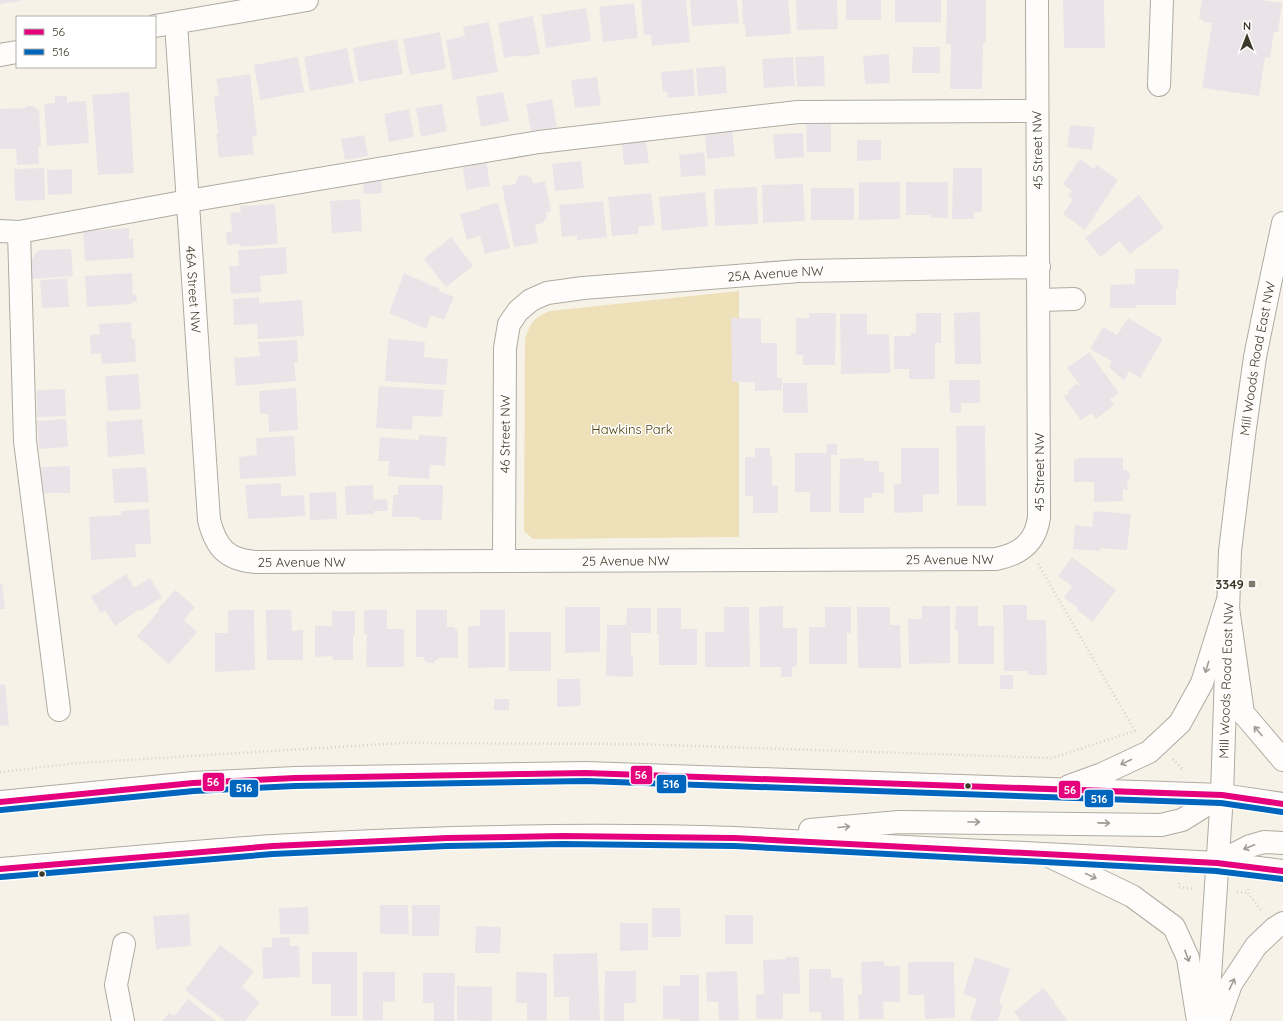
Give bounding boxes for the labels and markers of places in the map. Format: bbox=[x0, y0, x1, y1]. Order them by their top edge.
place label: 3349 bbox=[1215, 576, 1244, 592]
marker: 3349 bbox=[1247, 579, 1257, 589]
unlabelled marker bbox=[963, 781, 973, 791]
unlabelled marker bbox=[37, 869, 47, 879]

